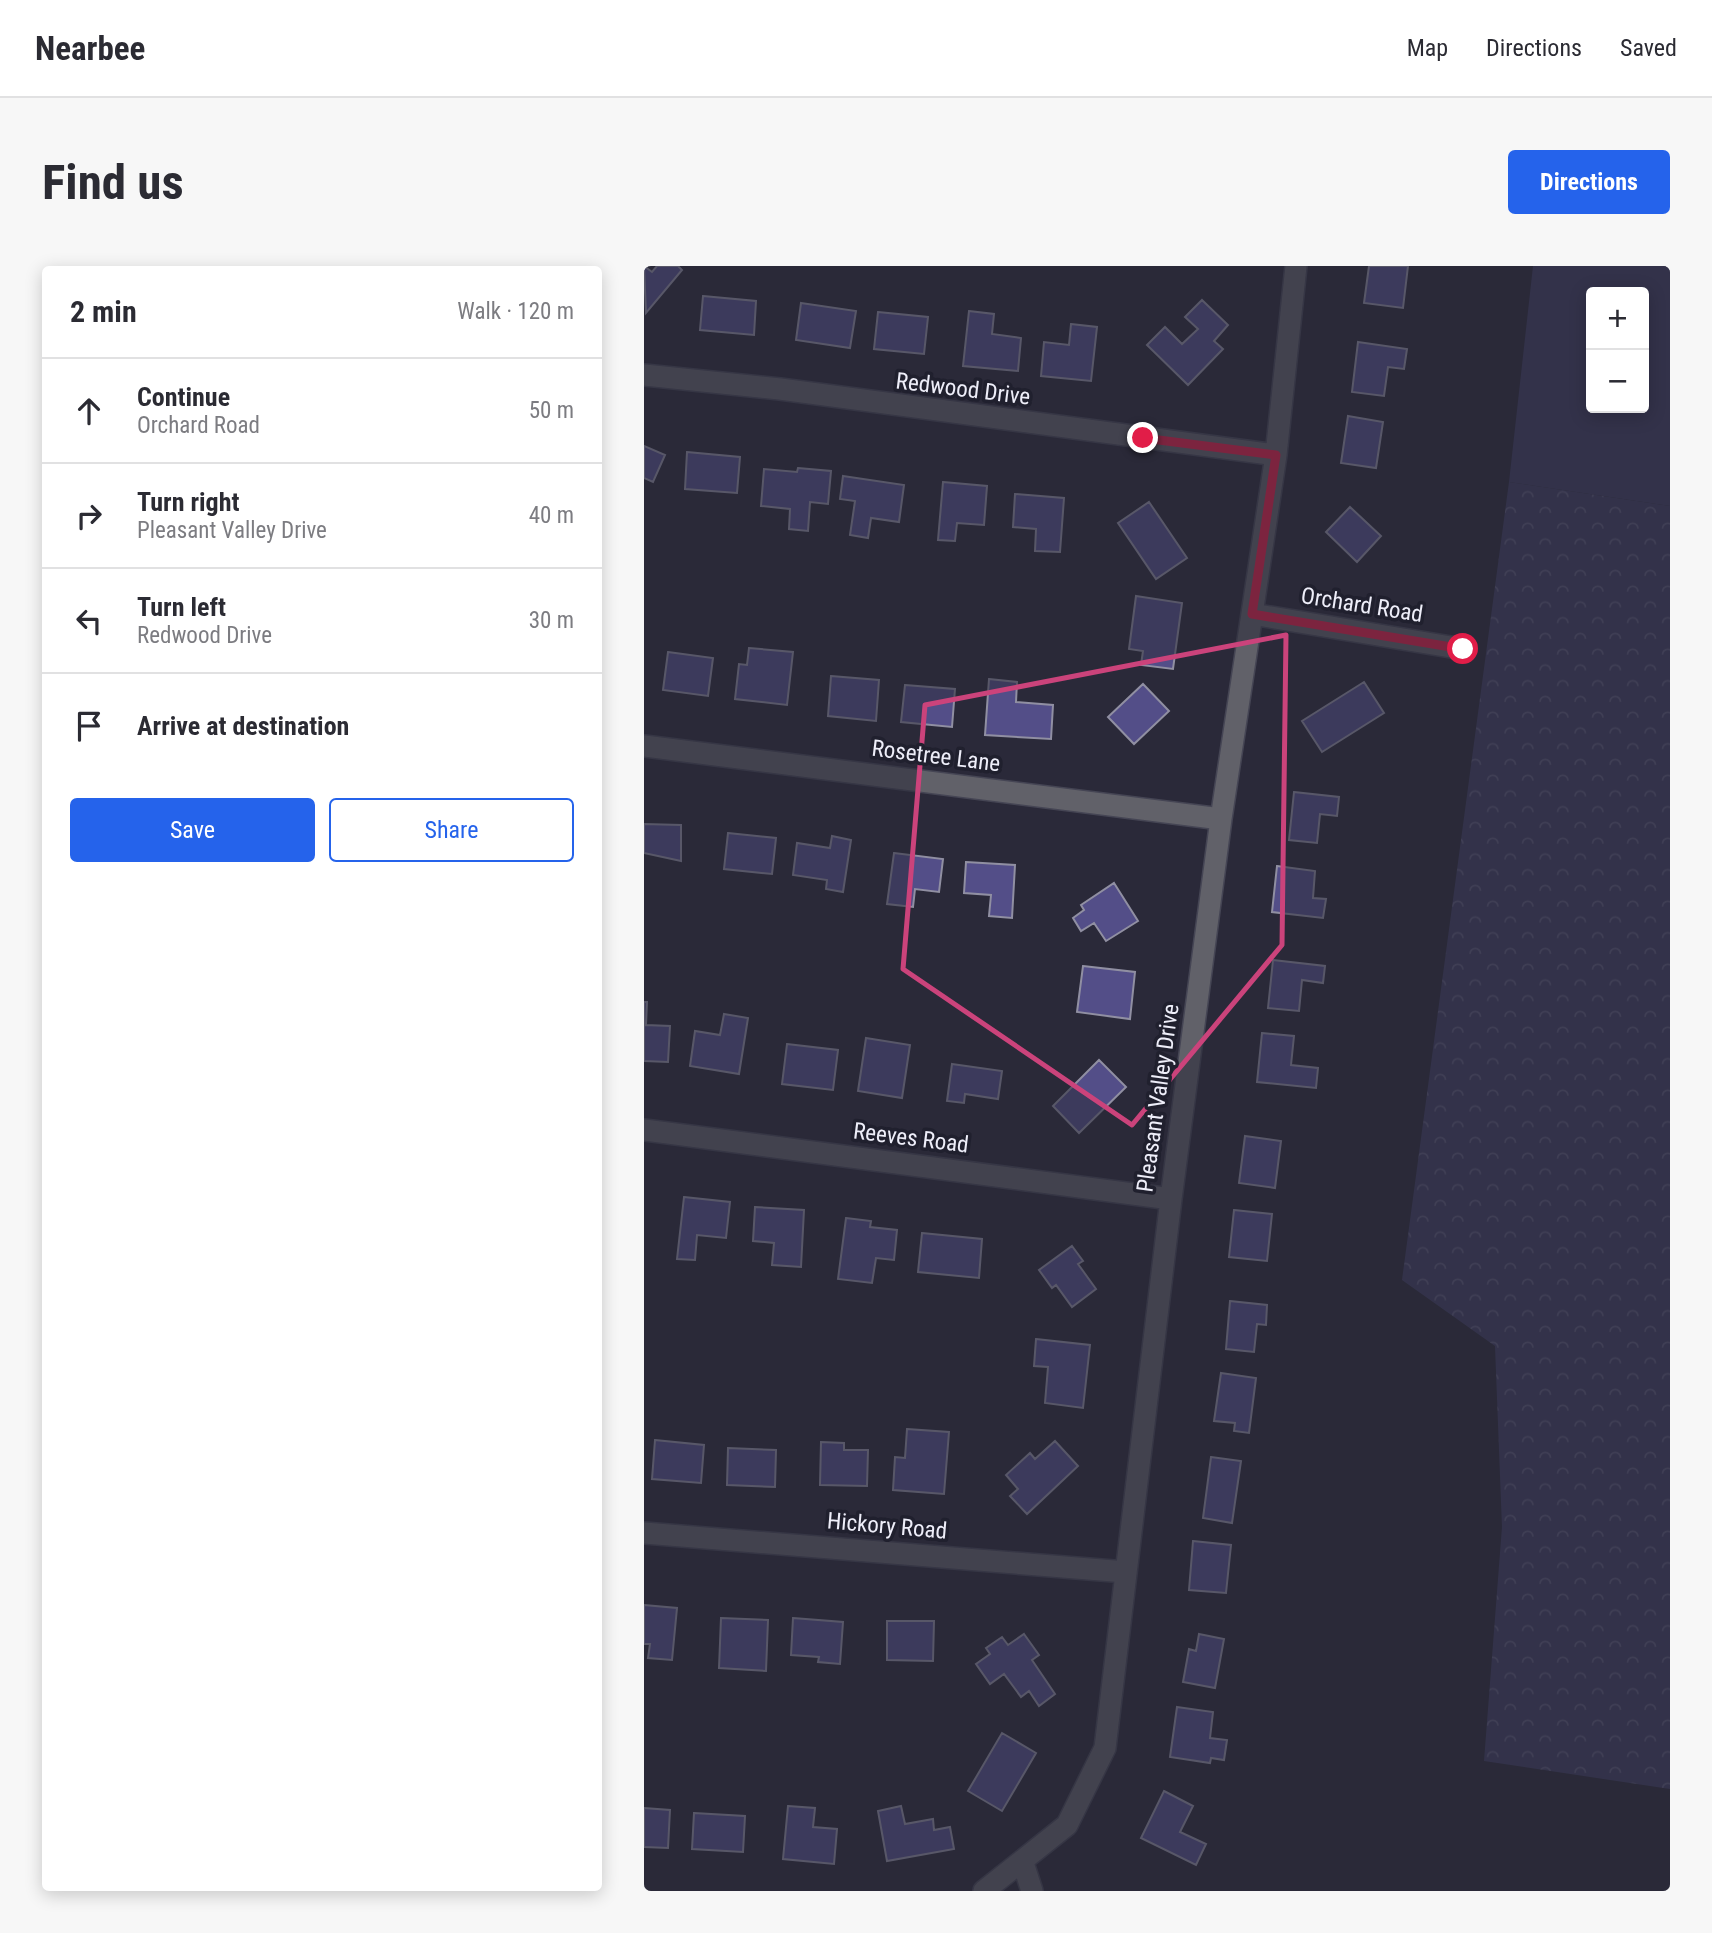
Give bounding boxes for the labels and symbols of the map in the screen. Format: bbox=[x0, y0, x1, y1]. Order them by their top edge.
street label: Redwood Drive bbox=[894, 367, 1032, 411]
route end bbox=[1127, 422, 1158, 453]
street label: Orchard Road bbox=[1299, 582, 1425, 628]
route start bbox=[1447, 633, 1478, 664]
street label: Rosetree Lane bbox=[870, 735, 1002, 777]
street label: Pleasant Valley Drive bbox=[1131, 1002, 1185, 1194]
street label: Reeves Road bbox=[852, 1118, 970, 1158]
street label: Hickory Road bbox=[826, 1507, 948, 1545]

